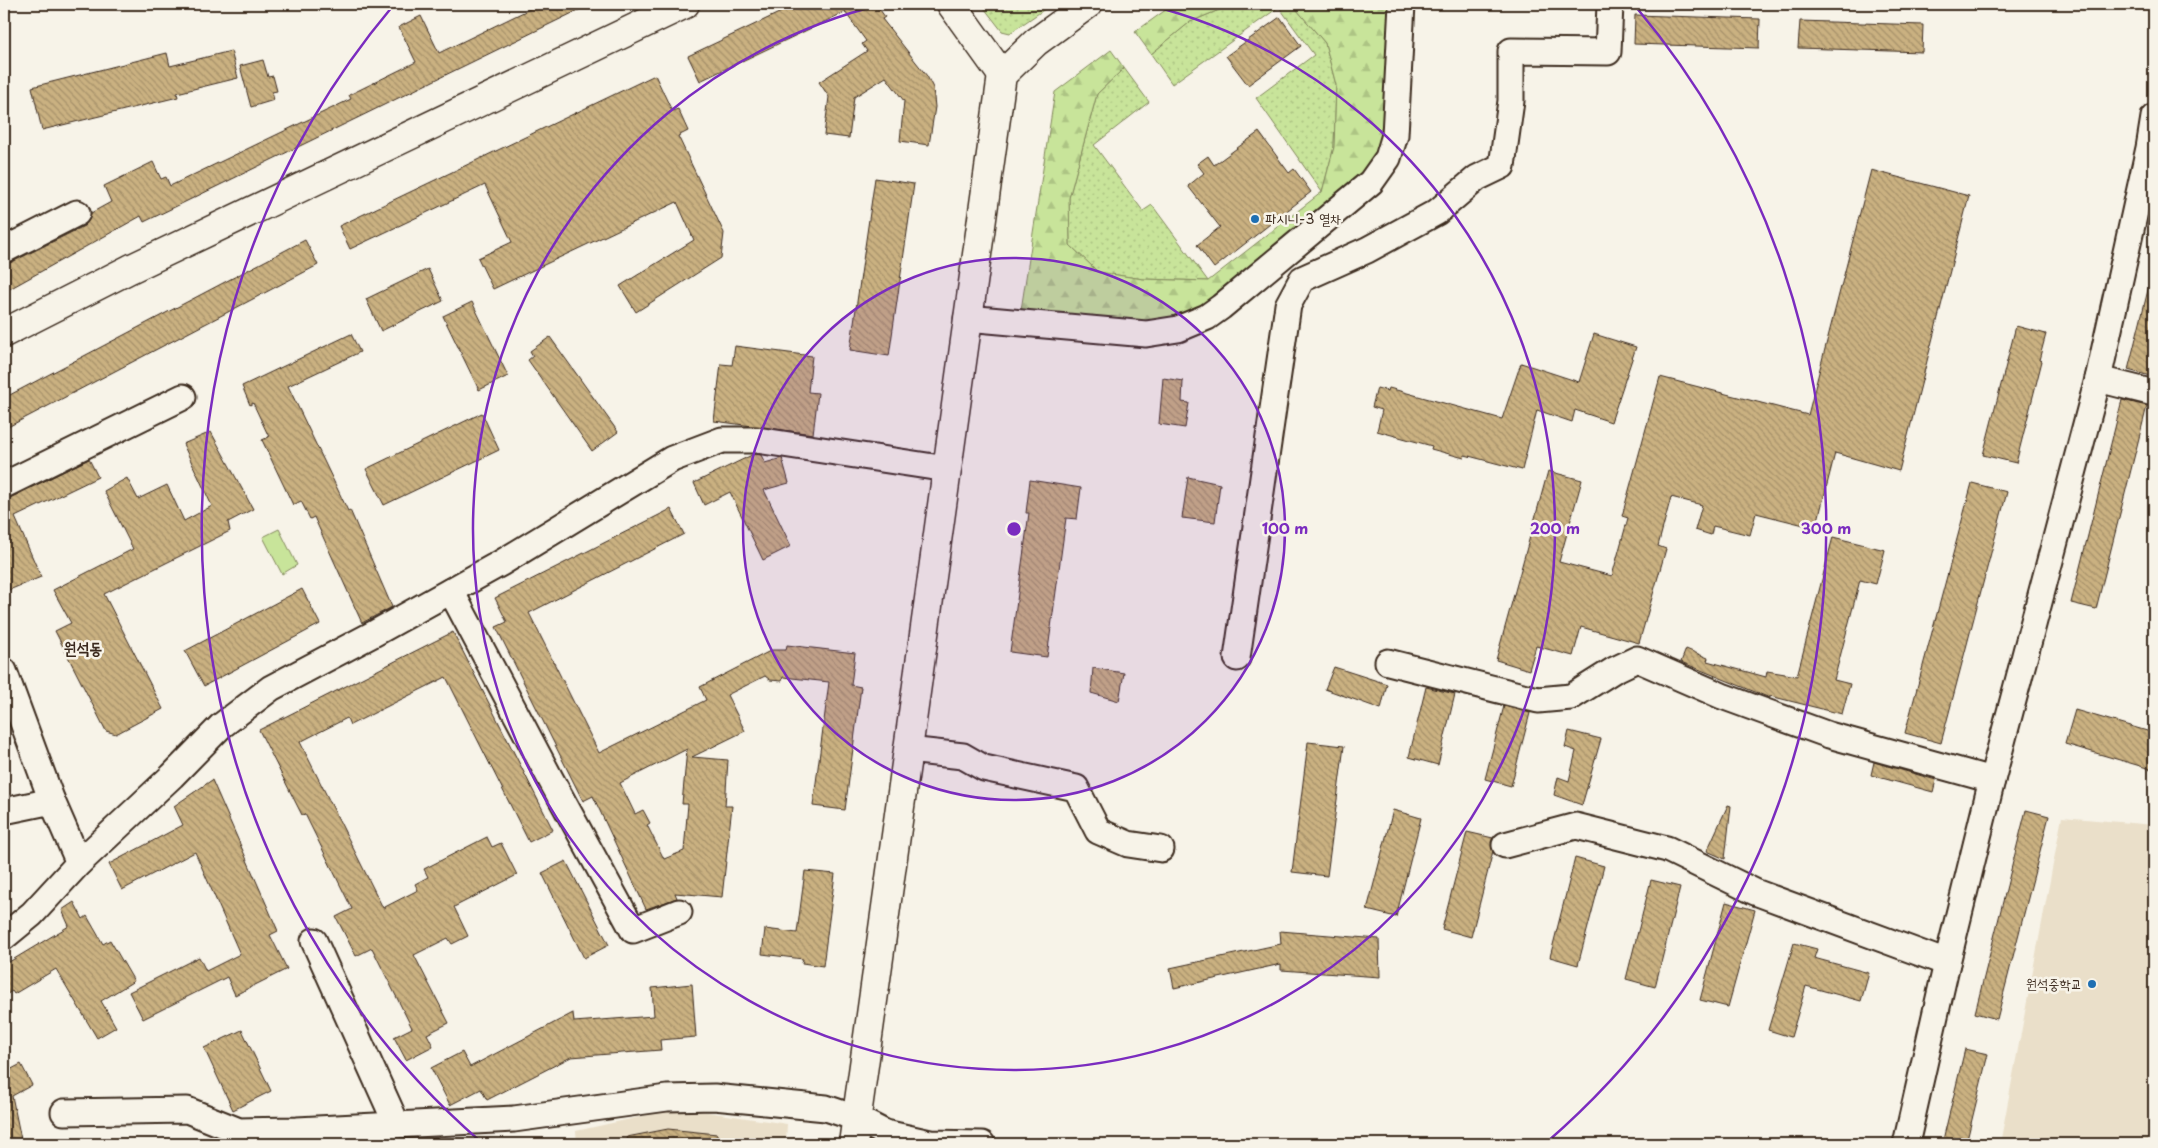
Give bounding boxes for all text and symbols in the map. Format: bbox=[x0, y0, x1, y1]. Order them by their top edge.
place label: 파시니-3 열차 bbox=[1265, 208, 1341, 229]
marker: 파시니-3 열차 bbox=[1249, 213, 1261, 225]
text: 100 m bbox=[1262, 516, 1308, 539]
text: 200 m bbox=[1530, 516, 1580, 539]
text: 300 m bbox=[1801, 516, 1851, 539]
centre of rings bbox=[1005, 520, 1023, 538]
district label: 원석동 bbox=[64, 635, 102, 659]
place label: 원석중학교 bbox=[2026, 973, 2082, 994]
marker: 원석중학교 bbox=[2086, 978, 2098, 990]

